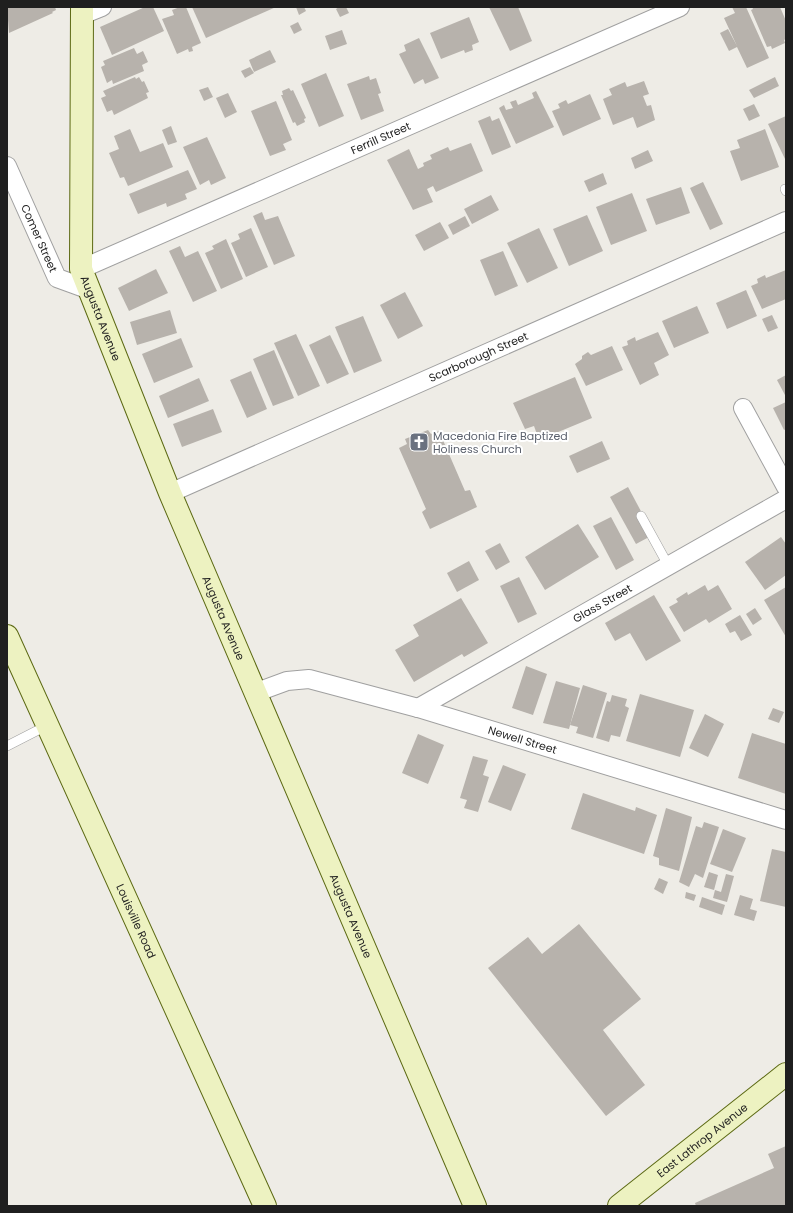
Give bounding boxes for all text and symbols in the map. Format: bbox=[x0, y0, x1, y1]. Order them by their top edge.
street label: Ferrill Street bbox=[348, 118, 413, 158]
street label: Comer Street bbox=[17, 202, 61, 275]
street label: Augusta Avenue bbox=[76, 273, 125, 363]
street label: Scarborough Street bbox=[426, 328, 530, 386]
place label: Macedonia Fire Baptized Holiness Church bbox=[433, 428, 568, 457]
church icon: Macedonia Fire Baptized Holiness Church bbox=[408, 431, 430, 453]
street label: Augusta Avenue bbox=[198, 573, 249, 663]
street label: Glass Street bbox=[570, 580, 635, 626]
street label: Newell Street bbox=[486, 722, 559, 758]
street label: Augusta Avenue bbox=[326, 871, 376, 961]
street label: Louisville Road bbox=[112, 881, 160, 961]
street label: East Lathrop Avenue bbox=[653, 1099, 751, 1181]

